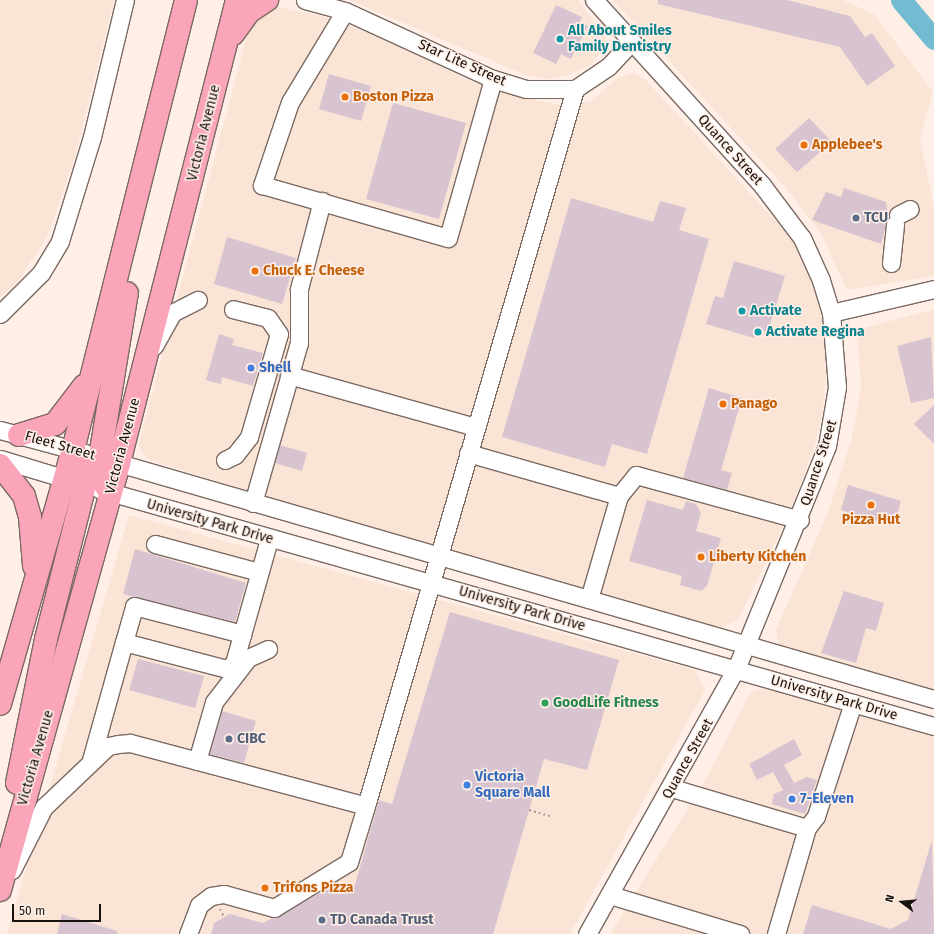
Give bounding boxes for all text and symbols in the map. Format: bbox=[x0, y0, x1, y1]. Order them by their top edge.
place label: All About Smiles Family Dentistry bbox=[568, 23, 672, 56]
marker: All About Smiles Family Dentistry bbox=[555, 34, 565, 44]
street label: Star Lite Street bbox=[415, 36, 509, 90]
street label: Victoria Avenue bbox=[184, 83, 224, 183]
place label: Boston Pizza bbox=[353, 89, 434, 105]
marker: Boston Pizza bbox=[340, 92, 350, 102]
street label: Quance Street bbox=[694, 111, 766, 189]
place label: Applebee's bbox=[812, 137, 882, 153]
marker: Applebee's bbox=[799, 140, 809, 150]
place label: TCU bbox=[864, 210, 888, 226]
marker: TCU bbox=[851, 213, 861, 223]
place label: Chuck E. Cheese bbox=[263, 263, 365, 279]
marker: Chuck E. Cheese bbox=[250, 266, 260, 276]
place label: Activate bbox=[750, 303, 802, 319]
marker: Activate bbox=[737, 306, 747, 316]
place label: Activate Regina bbox=[766, 324, 865, 340]
marker: Activate Regina bbox=[753, 327, 763, 337]
place label: Shell bbox=[259, 360, 291, 376]
marker: Shell bbox=[246, 363, 256, 373]
street label: Victoria Avenue bbox=[102, 396, 144, 496]
place label: Panago bbox=[731, 396, 778, 412]
marker: Panago bbox=[718, 399, 728, 409]
street label: Quance Street bbox=[797, 418, 841, 508]
street label: Fleet Street bbox=[23, 428, 97, 464]
street label: University Park Drive bbox=[145, 496, 275, 548]
marker: Pizza Hut bbox=[866, 500, 876, 510]
place label: Pizza Hut bbox=[842, 512, 900, 528]
place label: Liberty Kitchen bbox=[709, 549, 806, 565]
marker: Liberty Kitchen bbox=[696, 552, 706, 562]
street label: University Park Drive bbox=[457, 583, 587, 635]
street label: University Park Drive bbox=[769, 672, 899, 724]
place label: GoodLife Fitness bbox=[553, 695, 659, 711]
marker: GoodLife Fitness bbox=[540, 698, 550, 708]
street label: Victoria Avenue bbox=[14, 708, 58, 808]
street label: Quance Street bbox=[659, 716, 717, 802]
place label: CIBC bbox=[237, 731, 266, 747]
marker: CIBC bbox=[224, 734, 234, 744]
place label: Victoria Square Mall bbox=[475, 769, 550, 802]
marker: Victoria Square Mall bbox=[462, 780, 472, 790]
place label: 7-Eleven bbox=[800, 791, 854, 807]
marker: 7-Eleven bbox=[787, 794, 797, 804]
place label: Trifons Pizza bbox=[273, 880, 354, 896]
north arrow bbox=[882, 882, 922, 922]
marker: Trifons Pizza bbox=[260, 883, 270, 893]
text: N bbox=[883, 893, 897, 904]
scale bar bbox=[14, 896, 103, 922]
text: 50 m bbox=[19, 904, 45, 918]
place label: TD Canada Trust bbox=[330, 912, 434, 928]
marker: TD Canada Trust bbox=[317, 915, 327, 925]

